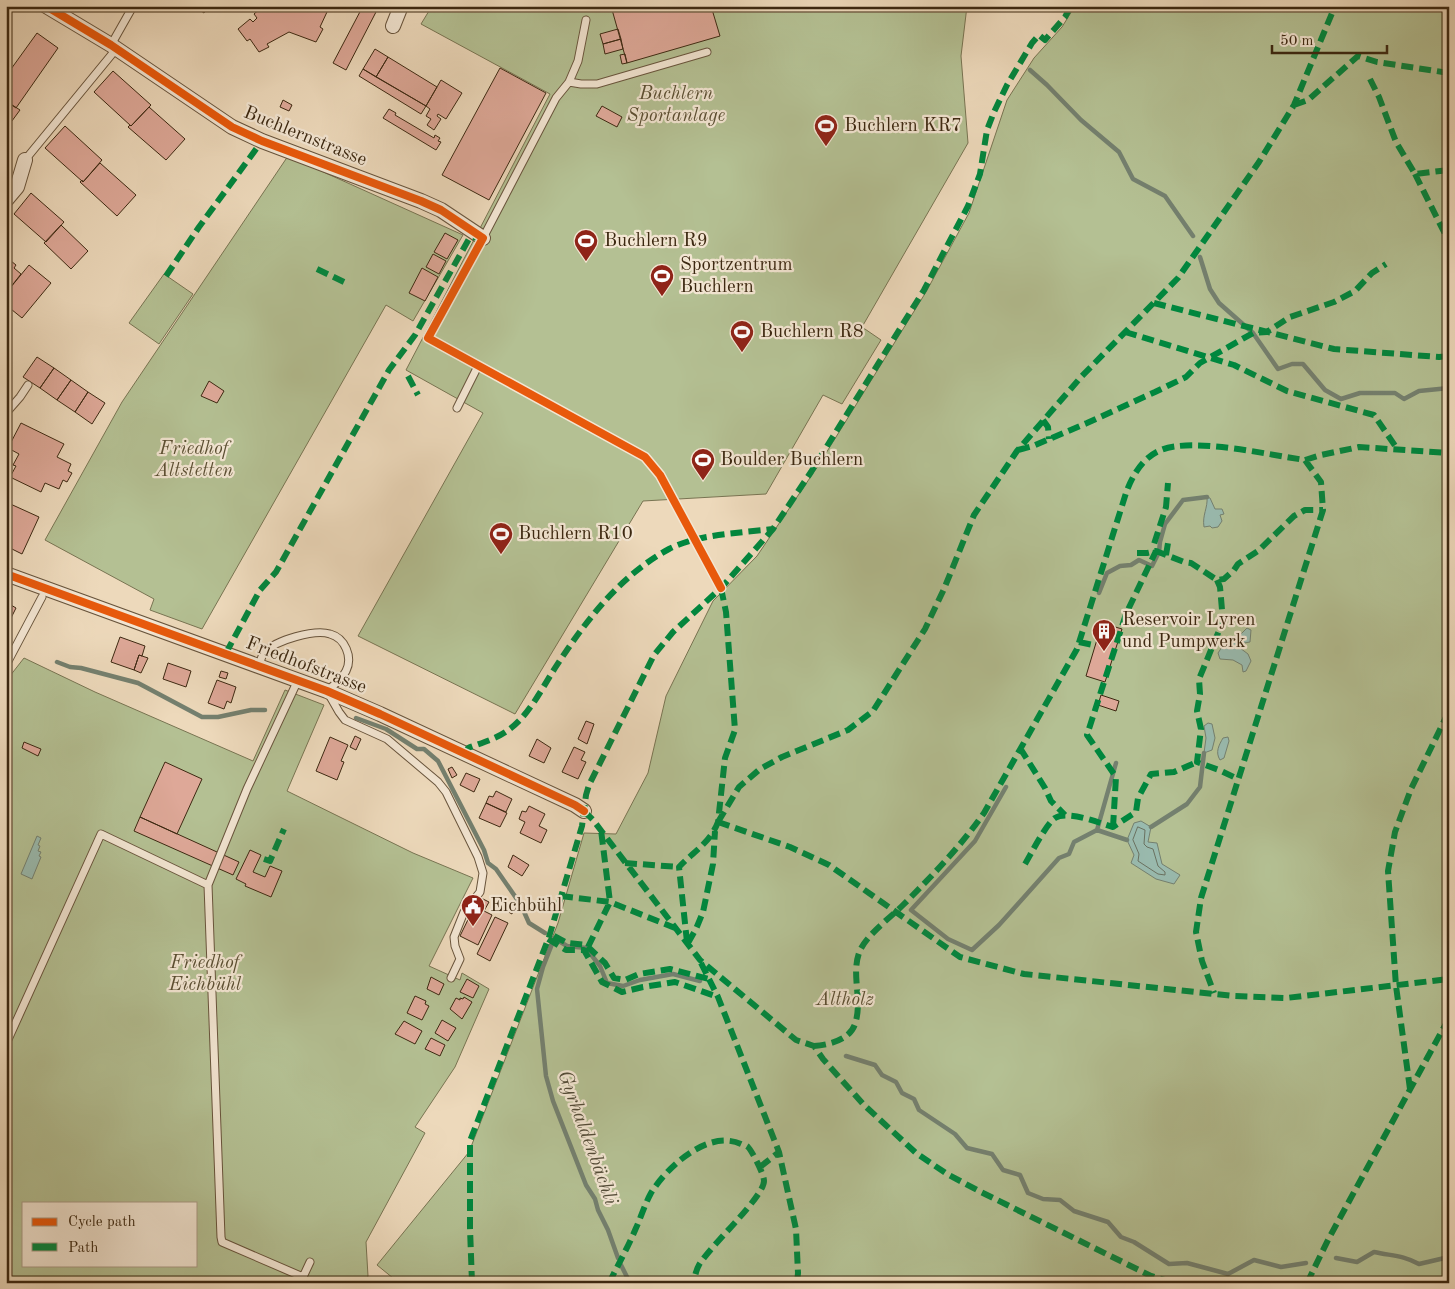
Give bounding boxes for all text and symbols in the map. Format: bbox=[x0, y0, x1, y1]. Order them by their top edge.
scale bar bbox=[1272, 22, 1388, 54]
text: 50 m bbox=[1280, 34, 1314, 49]
park label: Buchlern Sportanlage bbox=[627, 85, 726, 126]
street label: Buchlernstrasse bbox=[241, 104, 369, 170]
sports icon: Buchlern KR7 bbox=[813, 113, 839, 147]
place label: Buchlern KR7 bbox=[844, 117, 962, 136]
sports icon: Buchlern R9 bbox=[573, 228, 599, 262]
place label: Buchlern R9 bbox=[604, 232, 708, 251]
place label: Sportzentrum Buchlern bbox=[680, 256, 793, 297]
sports icon: Sportzentrum Buchlern bbox=[649, 263, 675, 297]
sports icon: Buchlern R8 bbox=[729, 319, 755, 353]
place label: Buchlern R8 bbox=[760, 323, 864, 342]
park label: Friedhof Altstetten bbox=[154, 440, 233, 481]
sports icon: Boulder Buchlern bbox=[690, 447, 716, 481]
place label: Boulder Buchlern bbox=[720, 451, 863, 470]
sports icon: Buchlern R10 bbox=[488, 521, 514, 555]
place label: Buchlern R10 bbox=[518, 525, 633, 544]
place label: Reservoir Lyren und Pumpwerk bbox=[1122, 611, 1256, 652]
building icon: Reservoir Lyren und Pumpwerk bbox=[1091, 618, 1117, 652]
street label: Friedhofstrasse bbox=[243, 634, 369, 698]
public building icon: Eichbühl bbox=[460, 893, 486, 927]
place label: Eichbühl bbox=[490, 897, 562, 916]
park label: Friedhof Eichbühl bbox=[168, 954, 243, 995]
park label: Altholz bbox=[815, 991, 874, 1010]
water label: Gyrhaldenbächli bbox=[553, 1068, 621, 1209]
legend bbox=[22, 1202, 198, 1266]
text: Cycle path bbox=[68, 1215, 136, 1230]
text: Path bbox=[68, 1241, 98, 1256]

